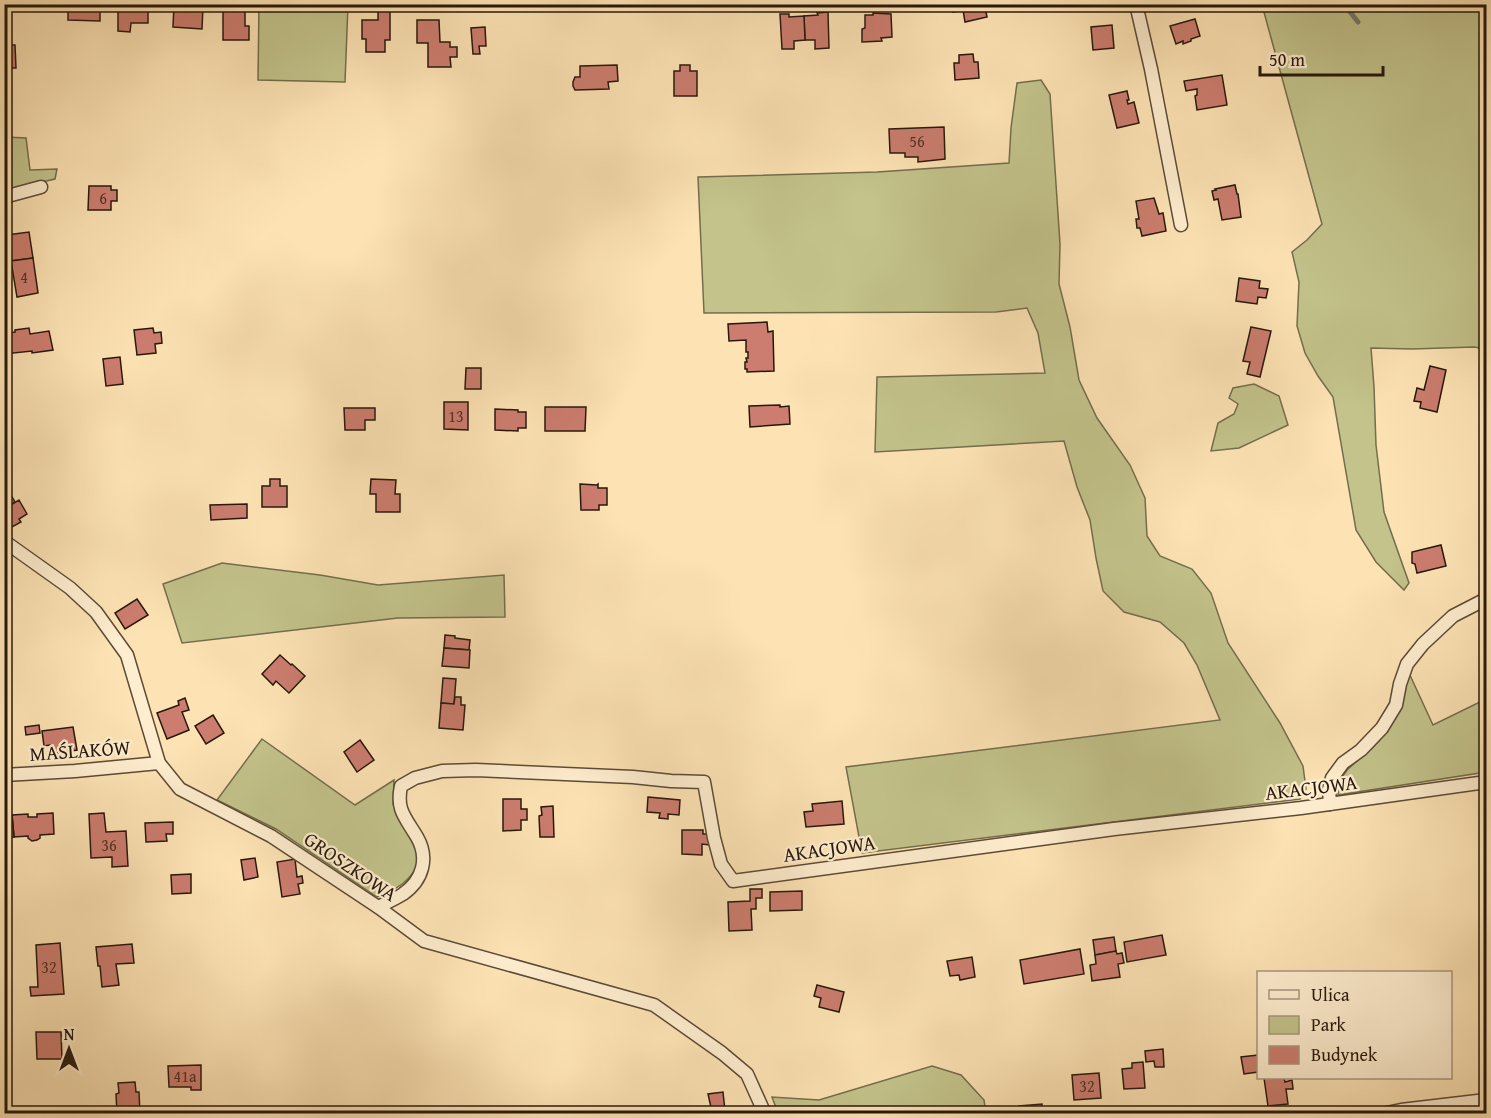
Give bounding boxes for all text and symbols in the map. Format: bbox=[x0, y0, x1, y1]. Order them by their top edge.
scale bar bbox=[1260, 39, 1383, 77]
text: 50 m bbox=[1269, 46, 1305, 73]
house number: 56 bbox=[909, 129, 925, 153]
house number: 6 bbox=[99, 186, 107, 210]
house number: 4 bbox=[20, 265, 28, 289]
house number: 13 bbox=[448, 404, 464, 428]
street label: MAŚLAKÓW bbox=[29, 732, 131, 768]
street label: AKACJOWA bbox=[1263, 767, 1359, 807]
street label: GROSZKOWA bbox=[299, 824, 403, 908]
street label: AKACJOWA bbox=[781, 827, 877, 869]
house number: 36 bbox=[101, 833, 117, 857]
house number: 32 bbox=[41, 955, 57, 979]
legend bbox=[1257, 971, 1452, 1079]
text: Ulica bbox=[1311, 981, 1350, 1008]
text: Park bbox=[1311, 1011, 1347, 1038]
north arrow bbox=[39, 1019, 99, 1079]
text: N bbox=[64, 1022, 75, 1046]
text: Budynek bbox=[1311, 1041, 1378, 1068]
house number: 41a bbox=[174, 1064, 197, 1088]
house number: 32 bbox=[1079, 1074, 1095, 1098]

